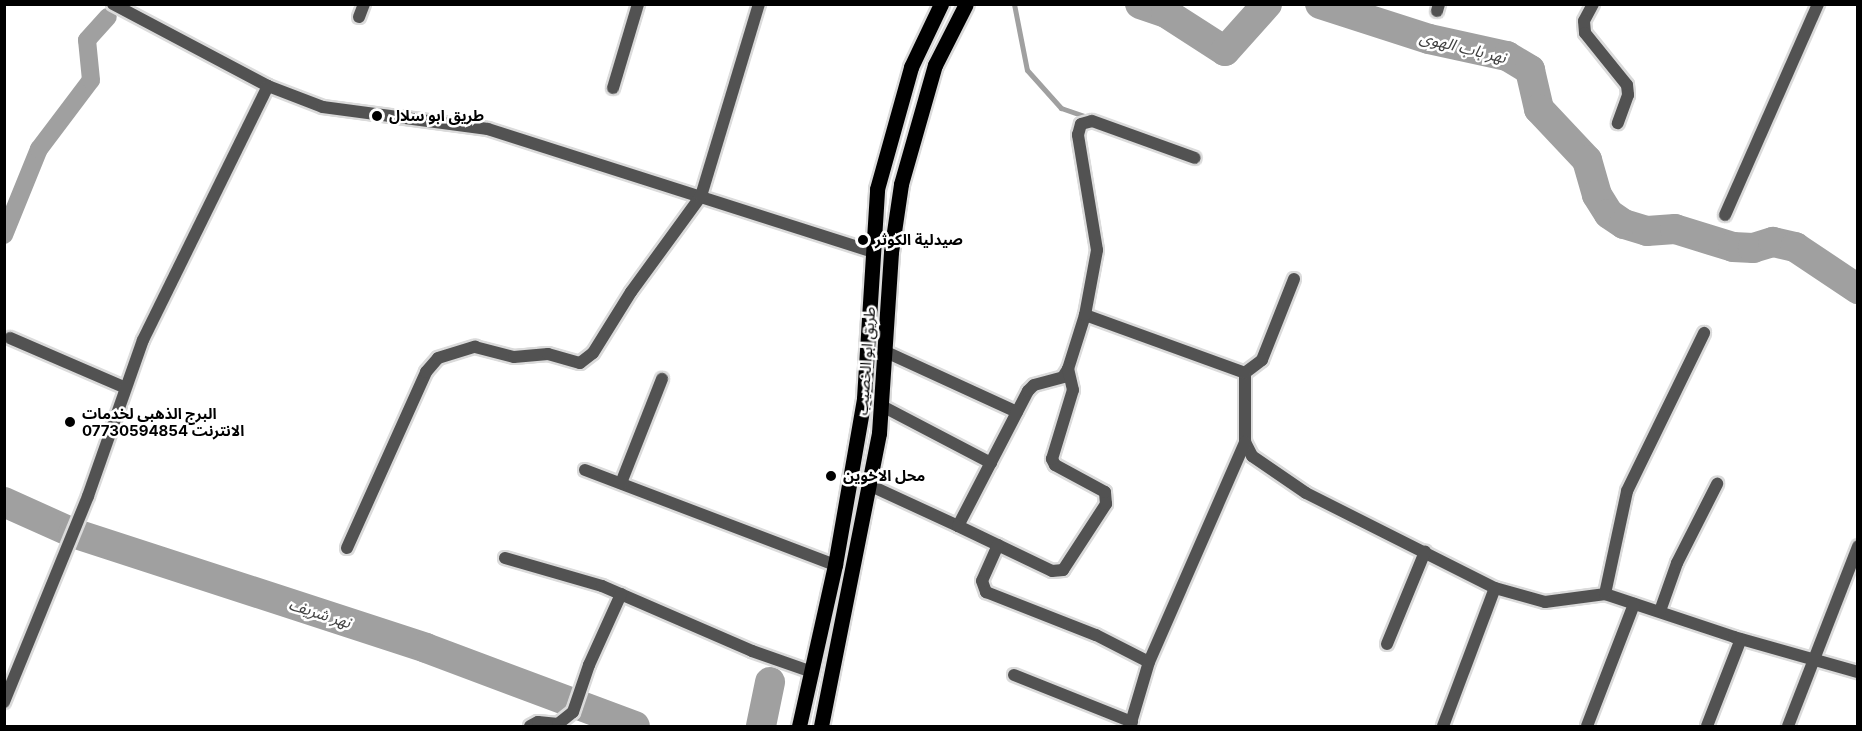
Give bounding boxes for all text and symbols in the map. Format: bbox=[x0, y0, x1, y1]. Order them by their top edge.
water label: نهر باب الهوى bbox=[1418, 27, 1508, 67]
place label: طريق ابو سلال bbox=[389, 107, 484, 125]
marker: طريق ابو سلال bbox=[370, 109, 384, 123]
place label: صيدلية الكوثر bbox=[875, 231, 963, 249]
marker: صيدلية الكوثر bbox=[856, 233, 870, 247]
street label: طريق ابو الخصيب bbox=[853, 306, 879, 416]
place label: البرج الذهبي لخدمات الانترنت 07730594854 bbox=[82, 404, 244, 439]
marker: البرج الذهبي لخدمات الانترنت 07730594854 bbox=[63, 415, 77, 429]
place label: محل الاخوين bbox=[843, 467, 925, 485]
marker: محل الاخوين bbox=[824, 469, 838, 483]
water label: نهر شريف bbox=[287, 594, 353, 632]

